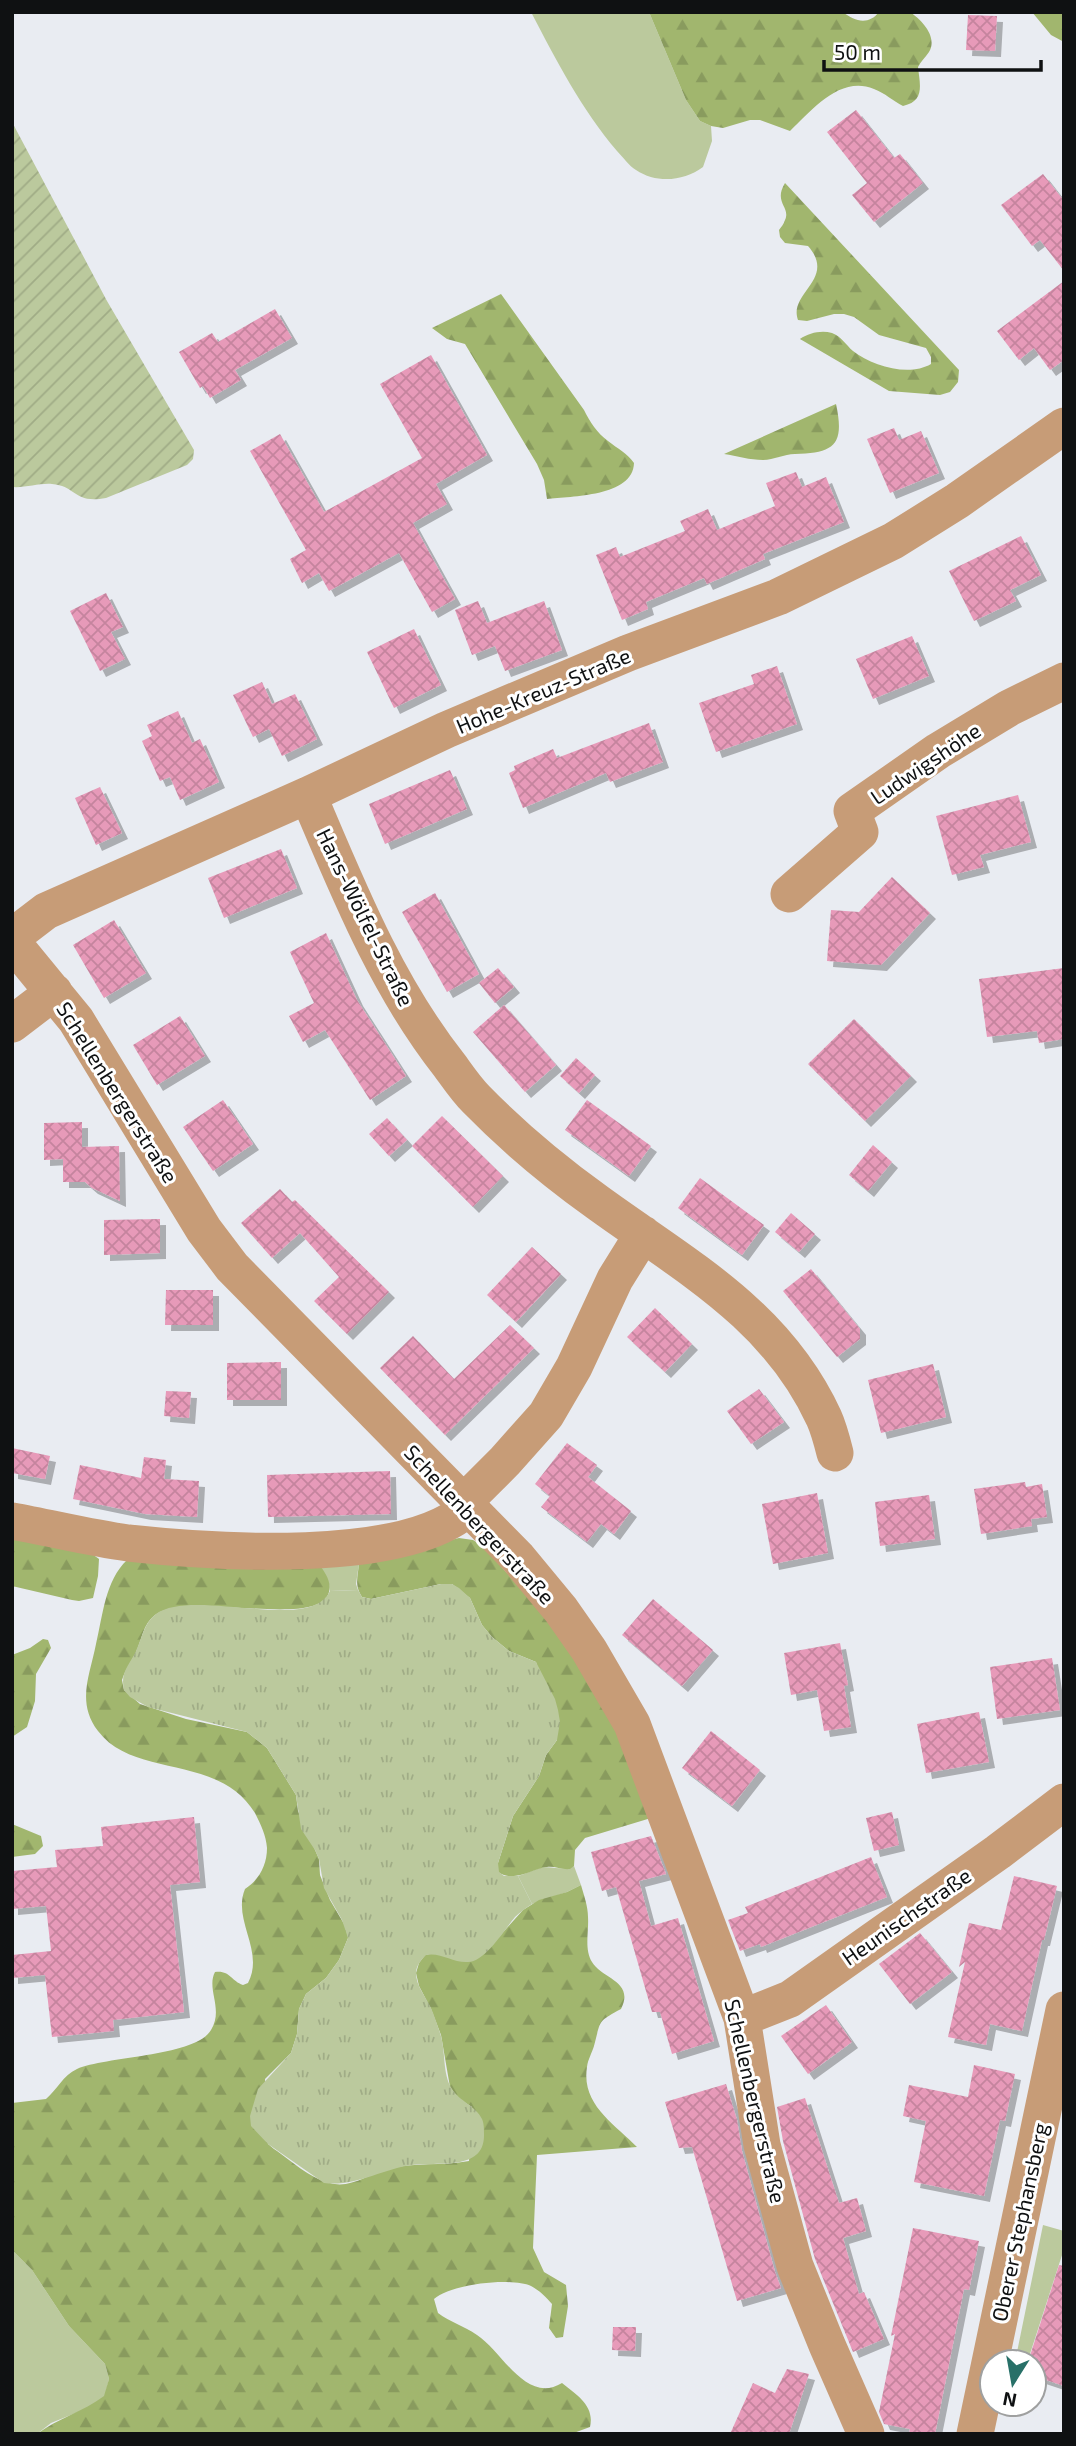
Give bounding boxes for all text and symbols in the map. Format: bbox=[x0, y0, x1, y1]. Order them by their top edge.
scale bar bbox=[824, 28, 1041, 72]
text: 50 m bbox=[834, 39, 881, 64]
street label: Hohe-Kreuz-Straße bbox=[452, 642, 634, 738]
street label: Ludwigshöhe bbox=[865, 717, 985, 809]
street label: Hans-Wölfel-Straße bbox=[312, 824, 420, 1010]
street label: Schellenbergerstraße bbox=[52, 997, 184, 1187]
street label: Schellenbergerstraße bbox=[400, 1439, 560, 1609]
street label: Heunischstraße bbox=[837, 1862, 975, 1970]
street label: Schellenbergerstraße bbox=[720, 1997, 792, 2205]
street label: Oberer Stephansberg bbox=[986, 2120, 1052, 2324]
north arrow bbox=[978, 2348, 1048, 2418]
text: N bbox=[1001, 2388, 1019, 2413]

